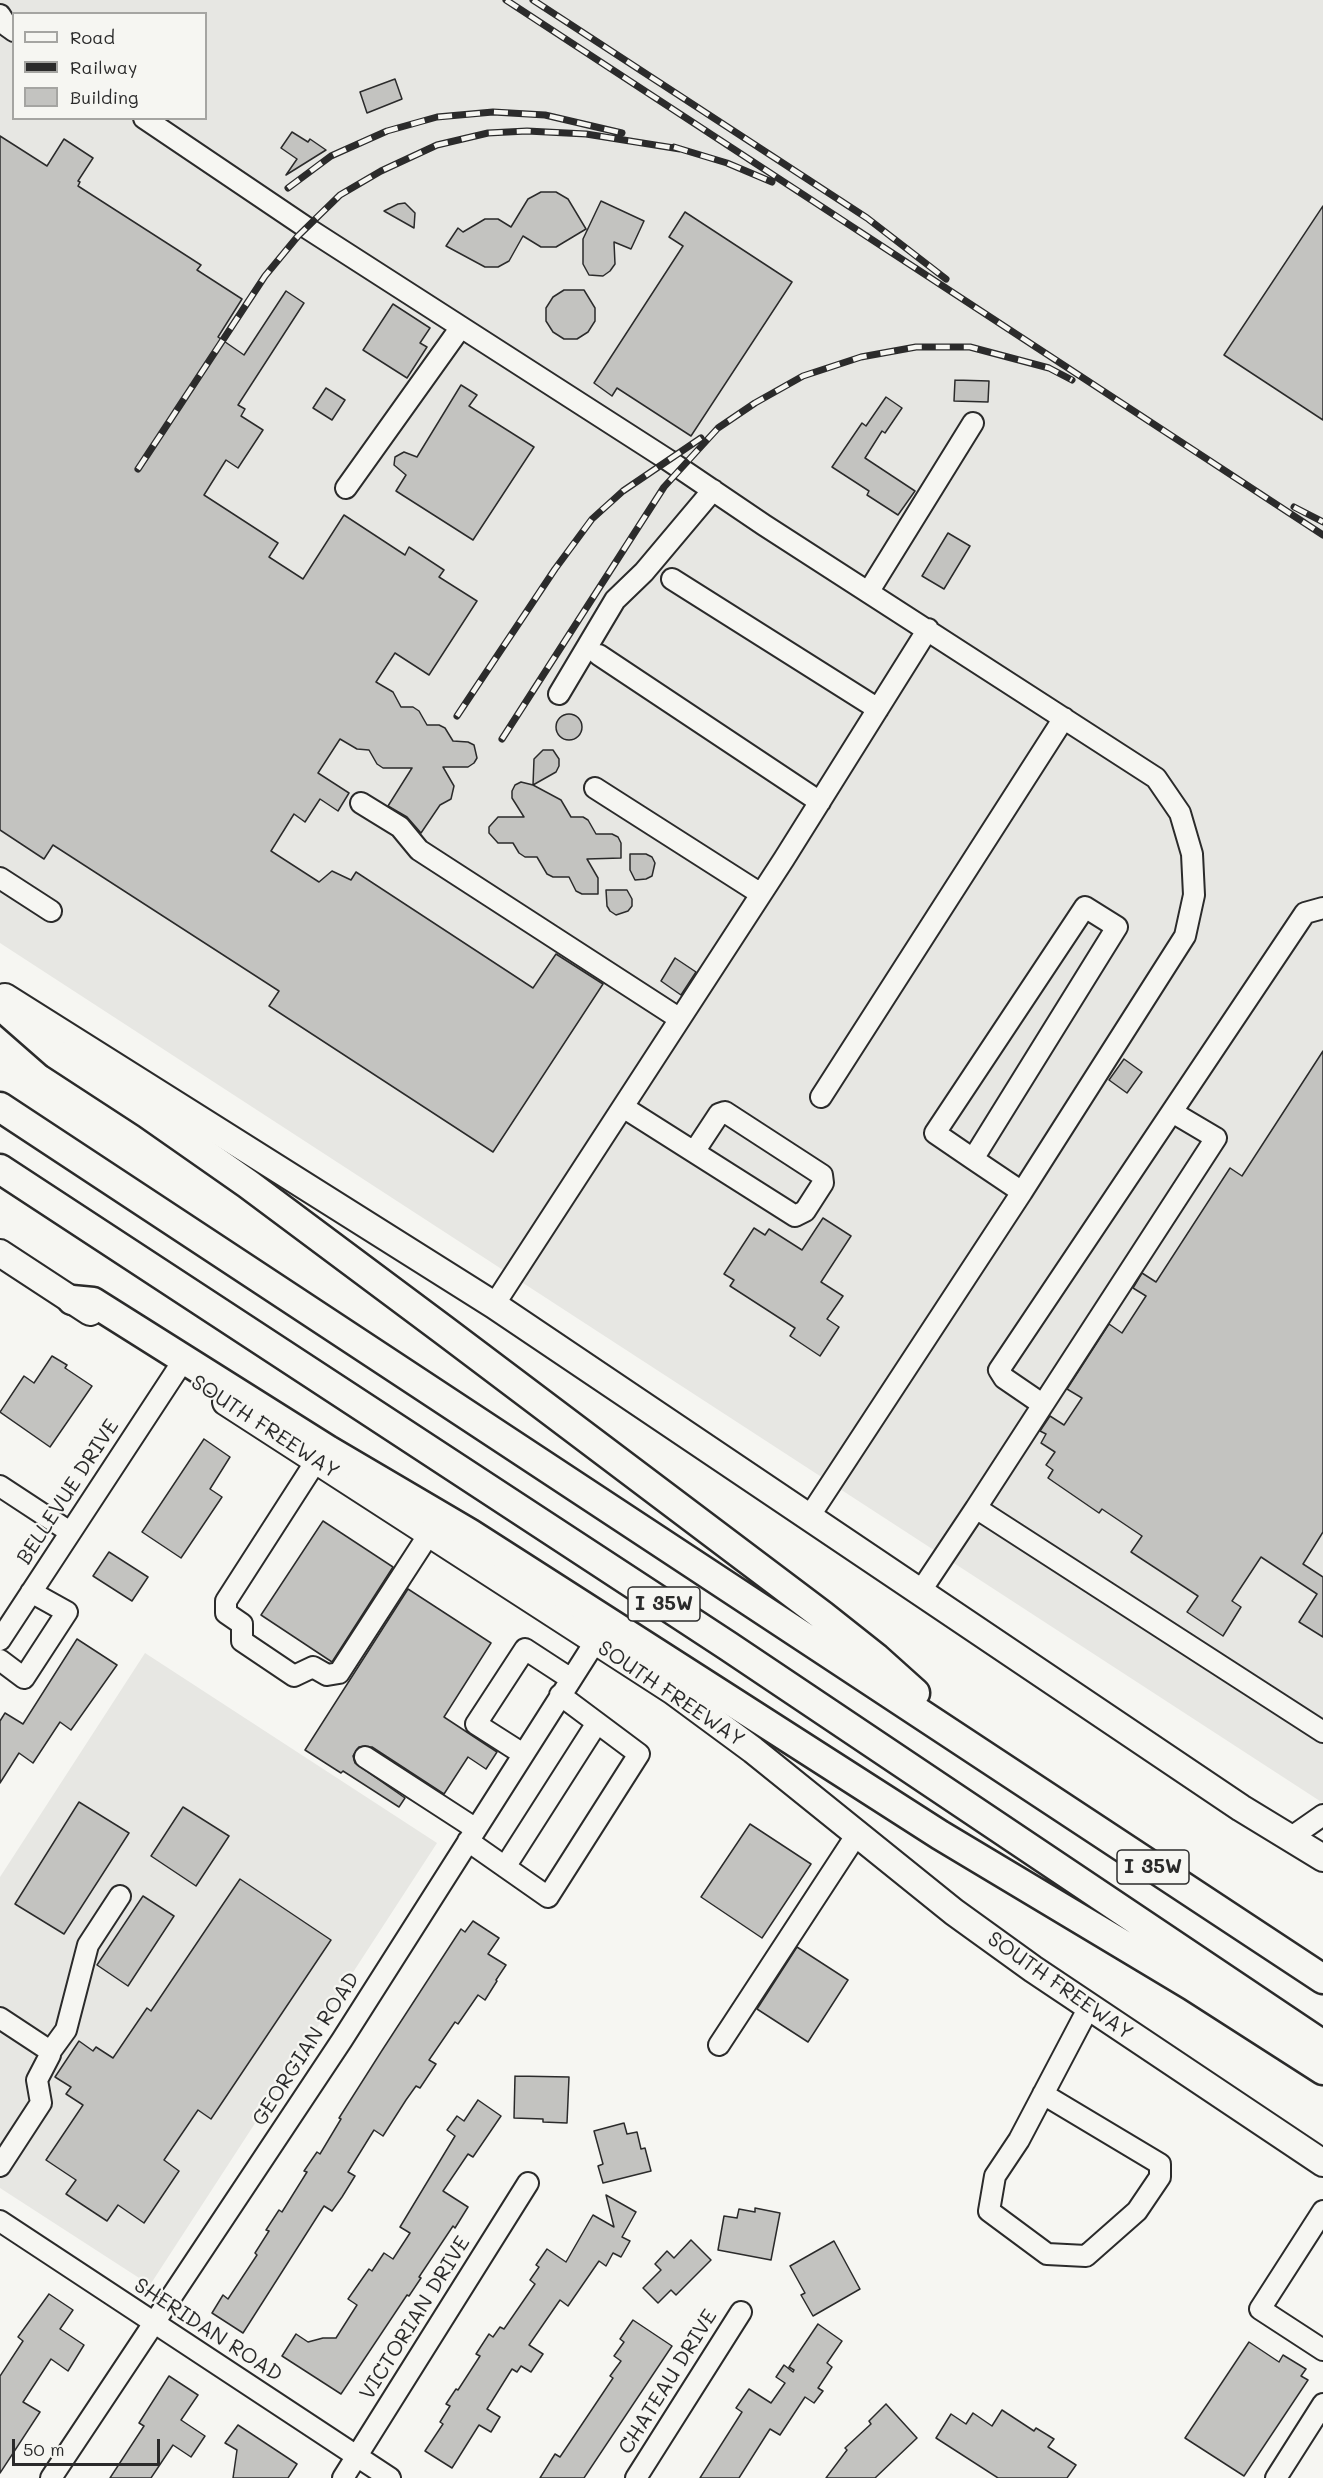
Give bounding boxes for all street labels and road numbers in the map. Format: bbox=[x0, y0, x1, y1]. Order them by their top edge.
street label: SOUTH FREEWAY bbox=[186, 1370, 344, 1484]
street label: BELLEVUE DRIVE bbox=[12, 1415, 124, 1569]
road number: I 35W bbox=[628, 1587, 700, 1621]
street label: SOUTH FREEWAY bbox=[593, 1636, 749, 1752]
road number: I 35W bbox=[1117, 1850, 1189, 1884]
street label: SOUTH FREEWAY bbox=[982, 1926, 1138, 2046]
street label: GEORGIAN ROAD bbox=[247, 1967, 365, 2131]
street label: VICTORIAN DRIVE bbox=[354, 2232, 476, 2404]
street label: SHERIDAN ROAD bbox=[129, 2273, 287, 2387]
street label: CHATEAU DRIVE bbox=[613, 2305, 723, 2459]

